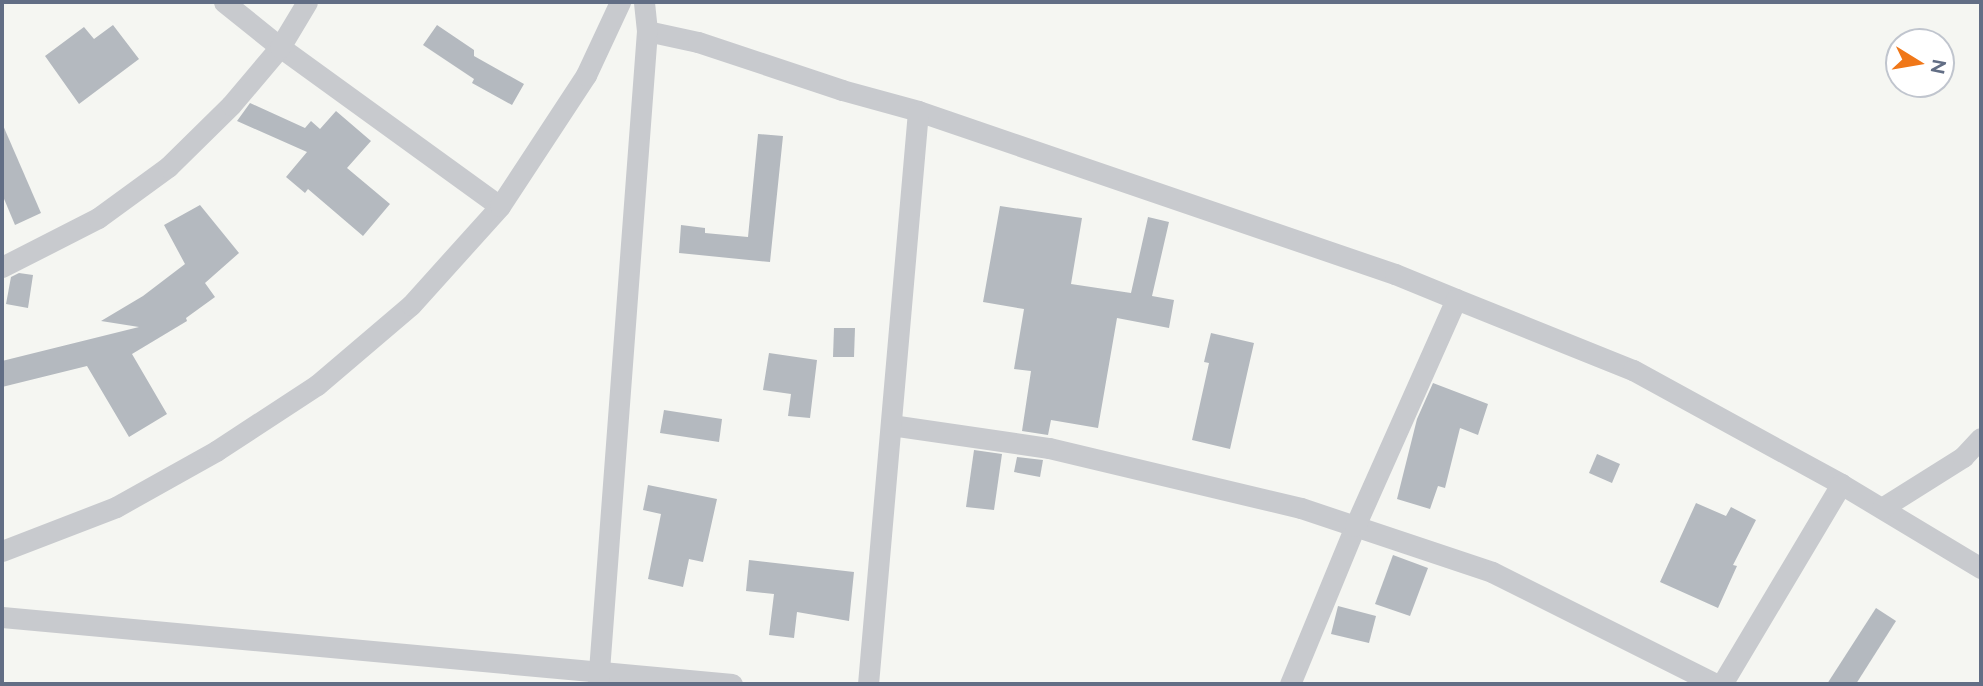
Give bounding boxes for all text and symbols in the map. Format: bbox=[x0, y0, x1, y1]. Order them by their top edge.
north arrow bbox=[1885, 28, 1955, 98]
text: N bbox=[1926, 57, 1951, 76]

